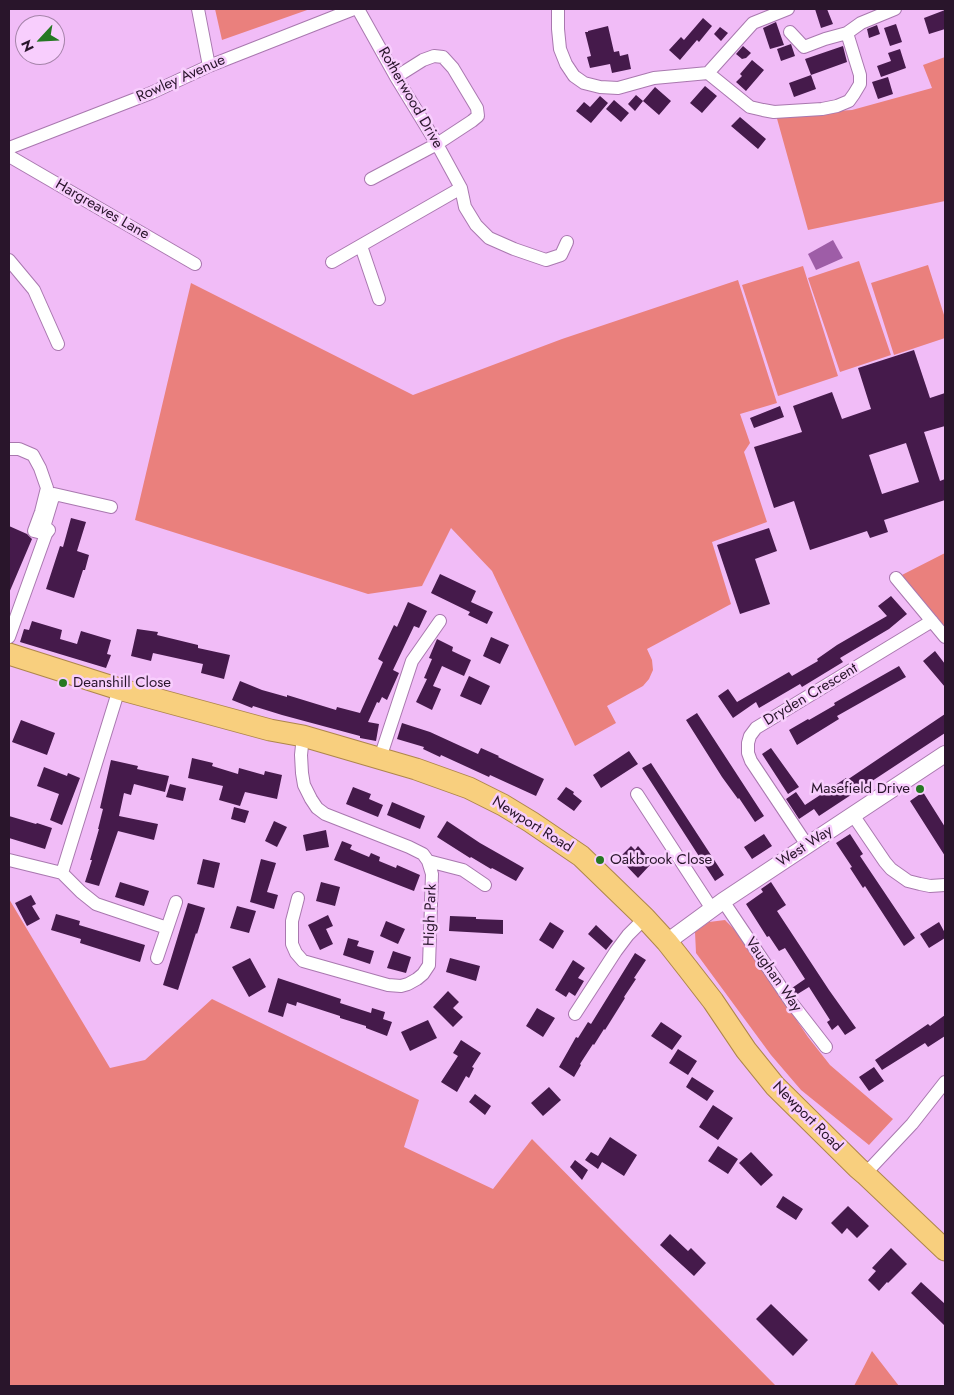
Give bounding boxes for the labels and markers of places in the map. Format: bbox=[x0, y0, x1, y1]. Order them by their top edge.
place label: Deanshill Close bbox=[73, 674, 171, 692]
marker: Deanshill Close bbox=[57, 677, 69, 689]
place label: Masefield Drive bbox=[811, 780, 910, 798]
marker: Masefield Drive bbox=[914, 783, 926, 795]
place label: Oakbrook Close bbox=[610, 851, 712, 869]
marker: Oakbrook Close bbox=[594, 854, 606, 866]

